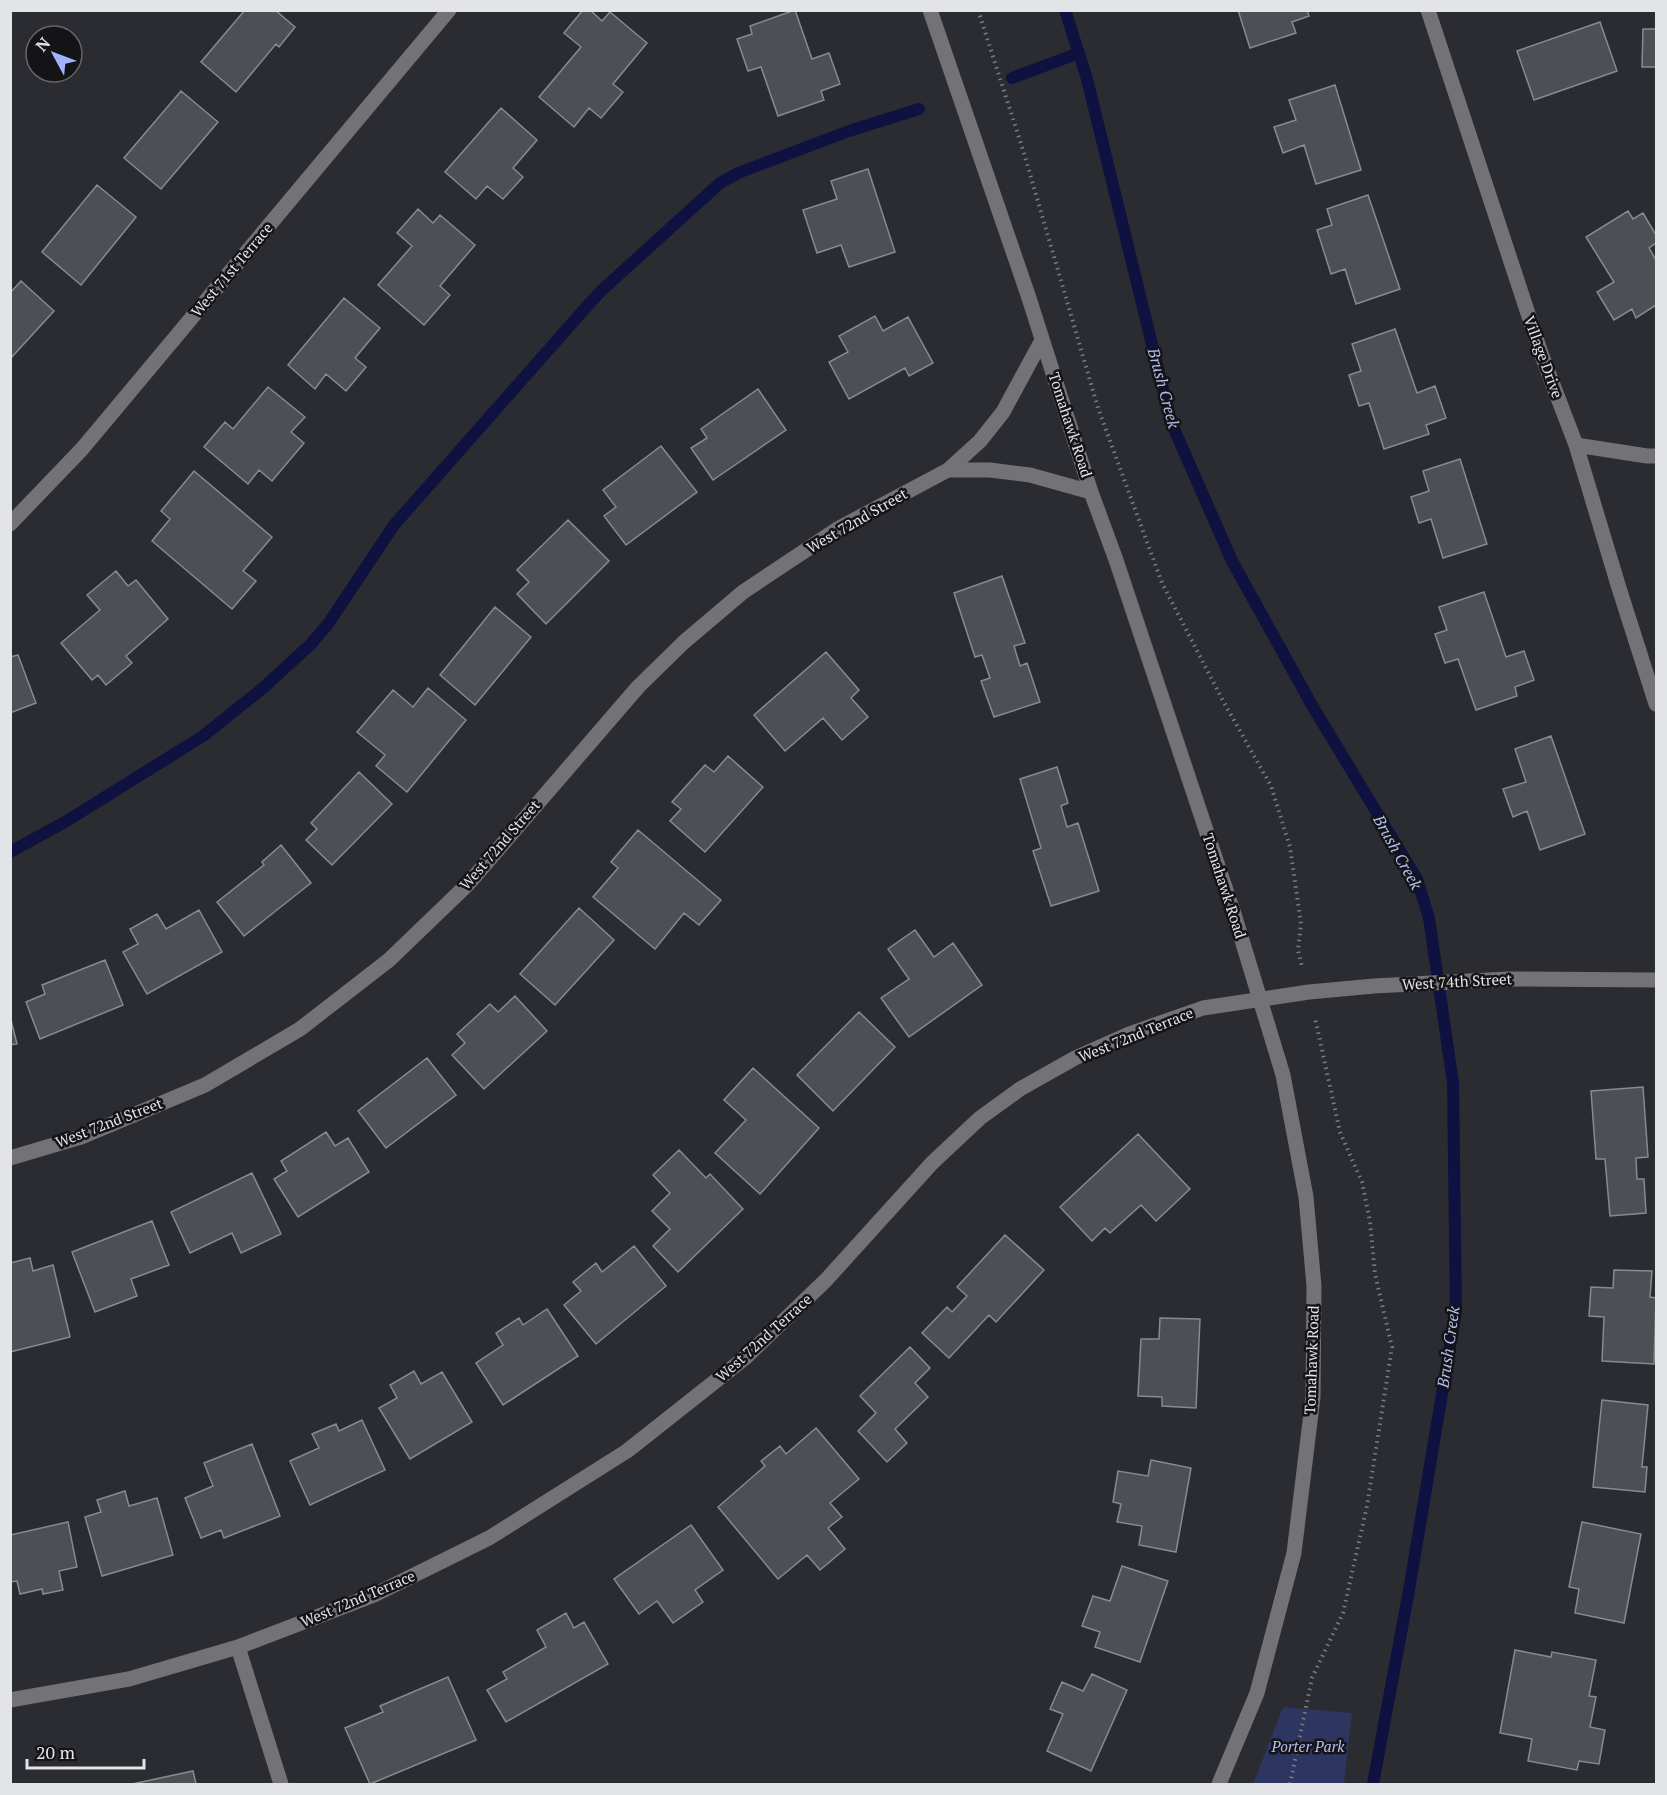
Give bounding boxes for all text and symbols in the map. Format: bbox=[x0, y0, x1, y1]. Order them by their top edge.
north arrow bbox=[24, 24, 84, 84]
text: N bbox=[30, 32, 55, 56]
street label: West 71st Terrace bbox=[186, 218, 277, 321]
street label: Village Drive bbox=[1520, 313, 1568, 401]
water label: Brush Creek bbox=[1142, 344, 1185, 431]
street label: Tomahawk Road bbox=[1045, 370, 1097, 480]
street label: West 72nd Street bbox=[802, 483, 911, 557]
street label: West 72nd Street bbox=[455, 795, 544, 894]
water label: Brush Creek bbox=[1368, 810, 1428, 894]
street label: Tomahawk Road bbox=[1199, 831, 1251, 941]
street label: West 74th Street bbox=[1401, 968, 1513, 994]
street label: West 72nd Terrace bbox=[1075, 1002, 1196, 1066]
street label: West 72nd Street bbox=[52, 1092, 165, 1152]
street label: West 72nd Terrace bbox=[711, 1289, 816, 1386]
water label: Brush Creek bbox=[1431, 1304, 1465, 1390]
street label: Tomahawk Road bbox=[1299, 1305, 1323, 1415]
street label: West 72nd Terrace bbox=[297, 1565, 418, 1631]
scale bar bbox=[27, 1732, 144, 1770]
park label: Porter Park bbox=[1271, 1736, 1345, 1756]
text: 20 m bbox=[36, 1740, 76, 1764]

